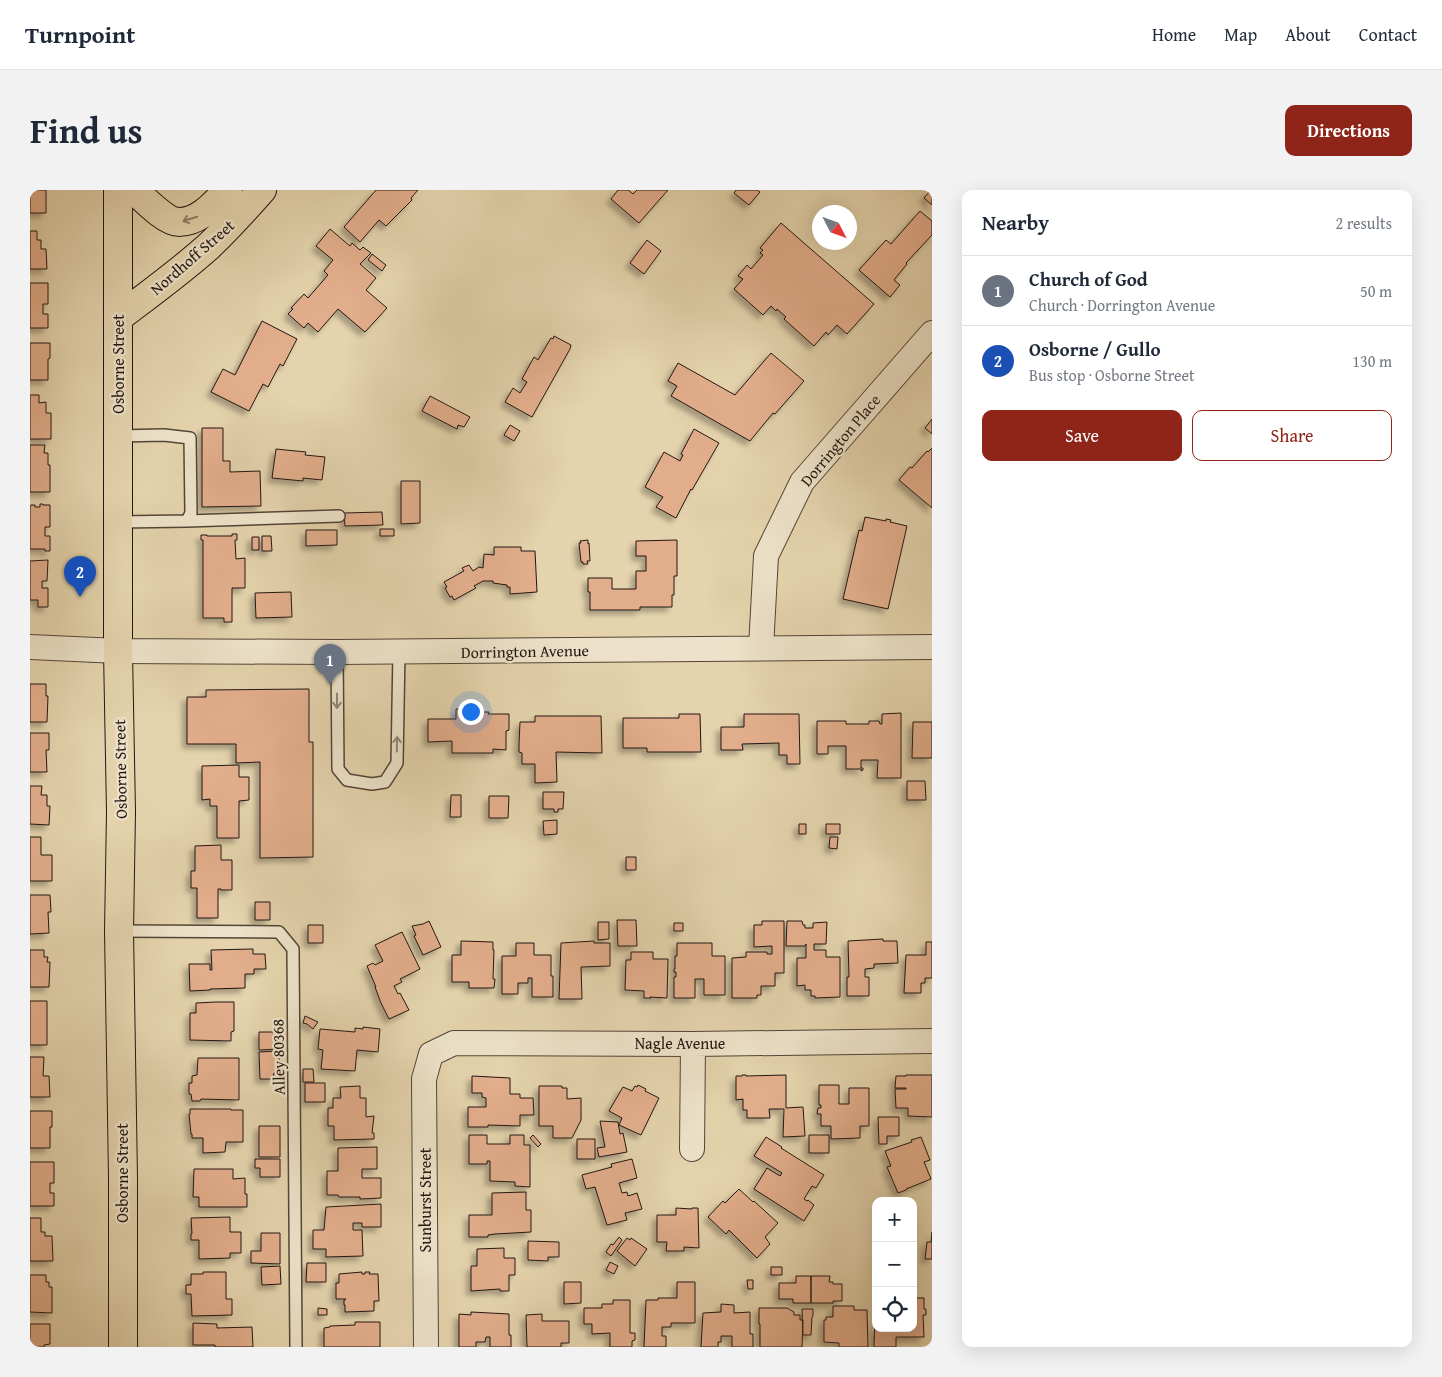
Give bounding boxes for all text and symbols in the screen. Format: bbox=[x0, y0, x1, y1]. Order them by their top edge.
text: Turnpoint bbox=[25, 17, 135, 52]
text: Home bbox=[1152, 21, 1196, 48]
text: Map bbox=[1224, 21, 1257, 48]
text: About bbox=[1285, 21, 1331, 48]
text: Contact bbox=[1359, 21, 1417, 48]
text: Find us bbox=[30, 105, 143, 156]
button: Directions bbox=[1285, 105, 1412, 156]
north arrow bbox=[812, 205, 857, 250]
text: Nearby bbox=[982, 207, 1049, 238]
text: 2 results bbox=[1335, 211, 1392, 235]
street label: Nordhoff Street bbox=[144, 213, 240, 301]
one-way arrow bbox=[182, 214, 198, 224]
text: Church of God bbox=[1029, 265, 1148, 293]
text: 1 bbox=[994, 279, 1002, 303]
text: 50 m bbox=[1360, 279, 1392, 303]
text: Church · Dorrington Avenue bbox=[1029, 293, 1215, 317]
street label: Osborne Street bbox=[106, 314, 130, 414]
text: Osborne / Gullo bbox=[1029, 335, 1161, 363]
text: 2 bbox=[994, 349, 1002, 373]
text: 130 m bbox=[1352, 349, 1392, 373]
text: Bus stop · Osborne Street bbox=[1029, 363, 1195, 387]
street label: Dorrington Place bbox=[794, 389, 886, 491]
button: Save bbox=[982, 410, 1182, 461]
button: Share bbox=[1192, 410, 1392, 461]
pin: 2 bbox=[64, 556, 96, 597]
street label: Dorrington Avenue bbox=[461, 638, 589, 664]
pin: 1 bbox=[314, 644, 346, 685]
one-way arrow bbox=[332, 692, 342, 709]
your location bbox=[458, 699, 484, 725]
street label: Osborne Street bbox=[107, 719, 133, 819]
one-way arrow bbox=[393, 736, 402, 752]
street label: Alley 80368 bbox=[265, 1018, 291, 1095]
street label: Nagle Avenue bbox=[635, 1031, 725, 1055]
street label: Osborne Street bbox=[110, 1123, 134, 1223]
street label: Sunburst Street bbox=[413, 1147, 437, 1252]
map controls bbox=[872, 1197, 917, 1332]
button: + bbox=[872, 1197, 917, 1242]
button: − bbox=[872, 1242, 917, 1287]
button: locate bbox=[872, 1287, 917, 1332]

